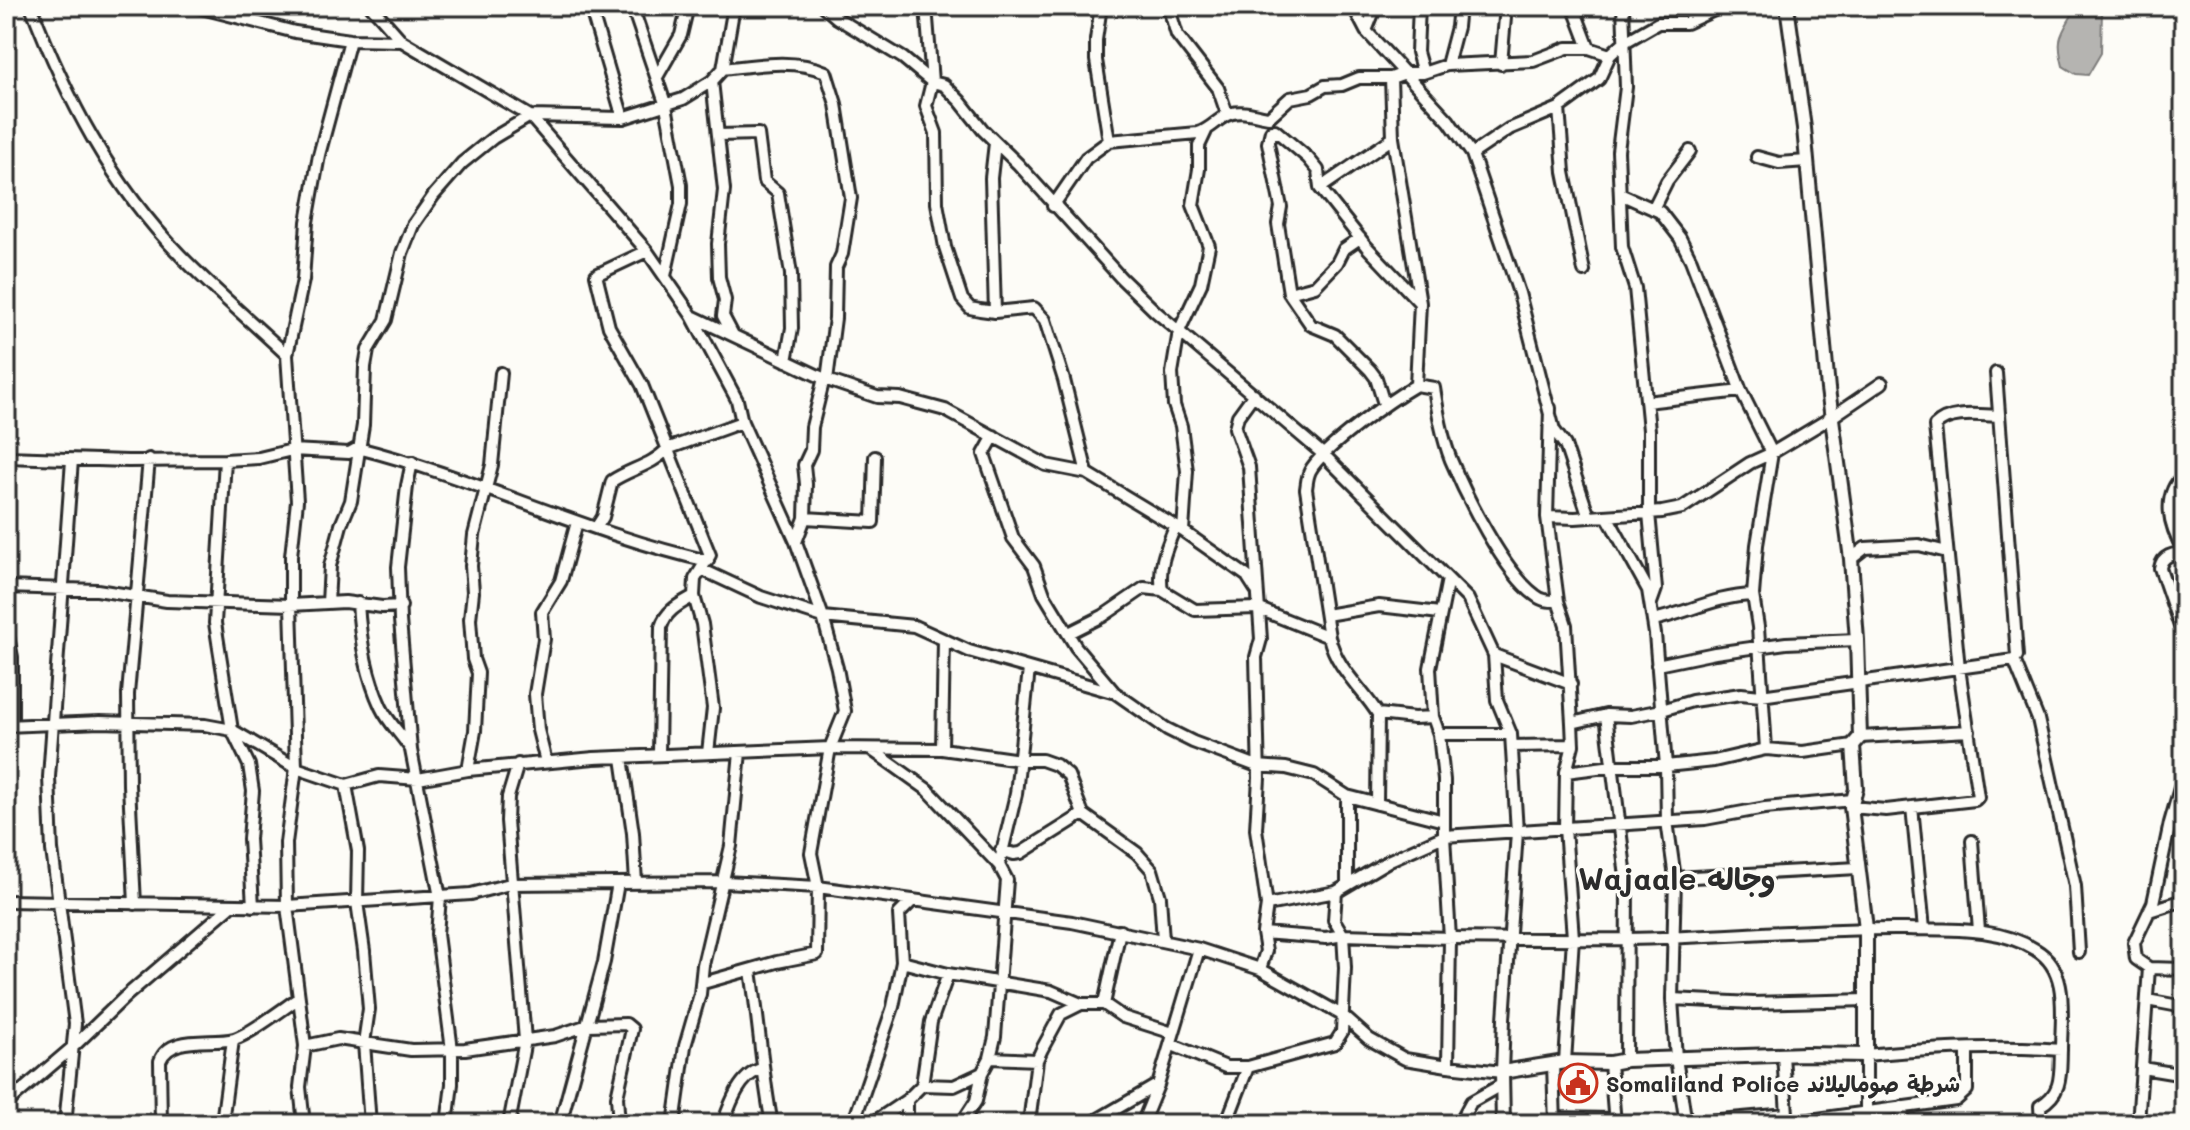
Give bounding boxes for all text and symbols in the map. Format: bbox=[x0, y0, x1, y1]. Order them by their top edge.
district label: Wajaale وجاله bbox=[1578, 858, 1776, 898]
public building icon: Somaliland Police شرطة صوماليلاند bbox=[1557, 1062, 1599, 1104]
place label: Somaliland Police شرطة صوماليلاند bbox=[1606, 1069, 1960, 1099]

